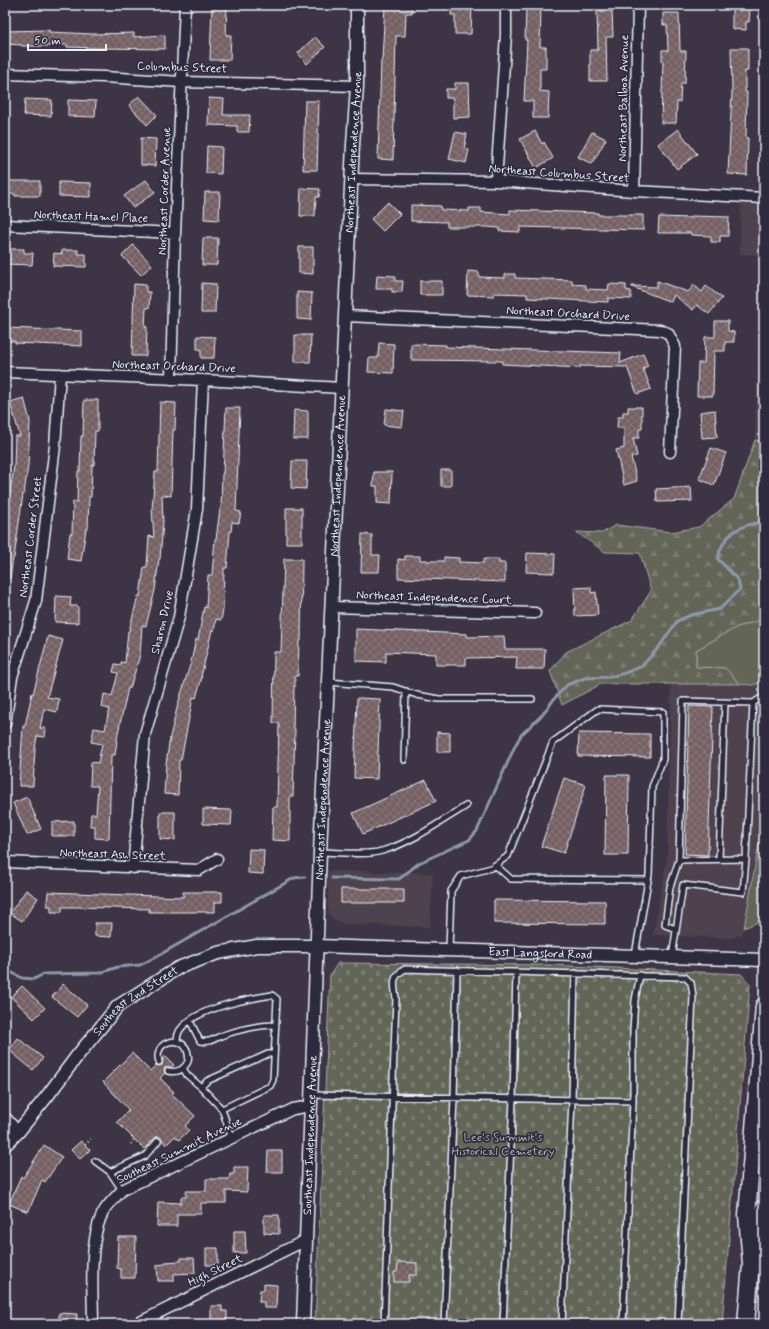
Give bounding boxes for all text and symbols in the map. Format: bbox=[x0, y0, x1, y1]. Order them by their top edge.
scale bar bbox=[28, 26, 106, 52]
text: 50 m bbox=[34, 33, 61, 49]
street label: Northeast Balboa Avenue bbox=[615, 34, 633, 162]
street label: Columbus Street bbox=[137, 58, 228, 78]
street label: Northeast Independence Avenue bbox=[342, 71, 366, 233]
street label: Northeast Corder Avenue bbox=[155, 126, 175, 255]
street label: Northeast Columbus Street bbox=[488, 161, 630, 187]
street label: Northeast Hamel Place bbox=[34, 207, 148, 227]
street label: Northeast Orchard Drive bbox=[506, 303, 630, 325]
street label: Northeast Orchard Drive bbox=[112, 357, 236, 377]
street label: Northeast Independence Avenue bbox=[327, 394, 350, 557]
street label: Northeast Corder Street bbox=[16, 475, 46, 599]
street label: Northeast Independence Court bbox=[356, 587, 512, 609]
street label: Sharon Drive bbox=[148, 589, 178, 656]
street label: Northeast Independence Avenue bbox=[312, 718, 335, 880]
street label: Northeast Ash Street bbox=[59, 845, 167, 865]
street label: East Langsford Road bbox=[488, 944, 592, 964]
street label: Southeast 2nd Street bbox=[90, 963, 182, 1040]
street label: Southeast Independence Avenue bbox=[300, 1055, 322, 1215]
street label: Southeast Summit Avenue bbox=[114, 1113, 245, 1188]
park label: Lee's Summit's Historical Cemetery bbox=[451, 1130, 555, 1160]
street label: High Street bbox=[185, 1251, 246, 1292]

